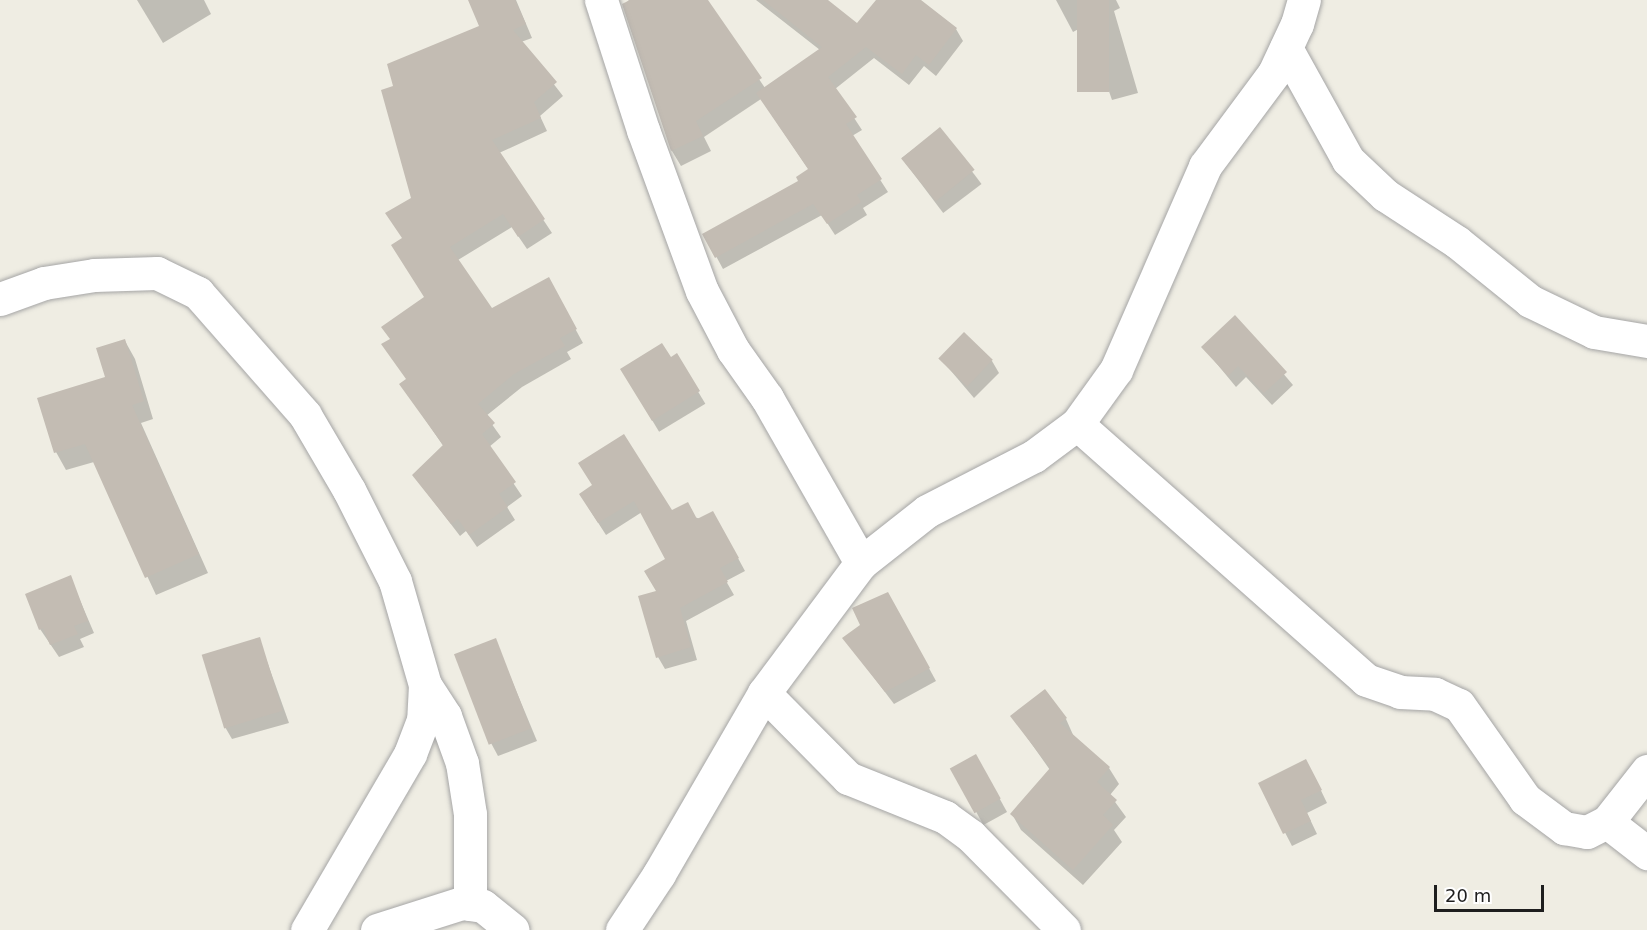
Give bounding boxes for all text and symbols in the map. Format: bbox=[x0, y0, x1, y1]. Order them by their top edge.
scale bar bbox=[1437, 873, 1546, 911]
text: 20 m bbox=[1445, 885, 1491, 906]

